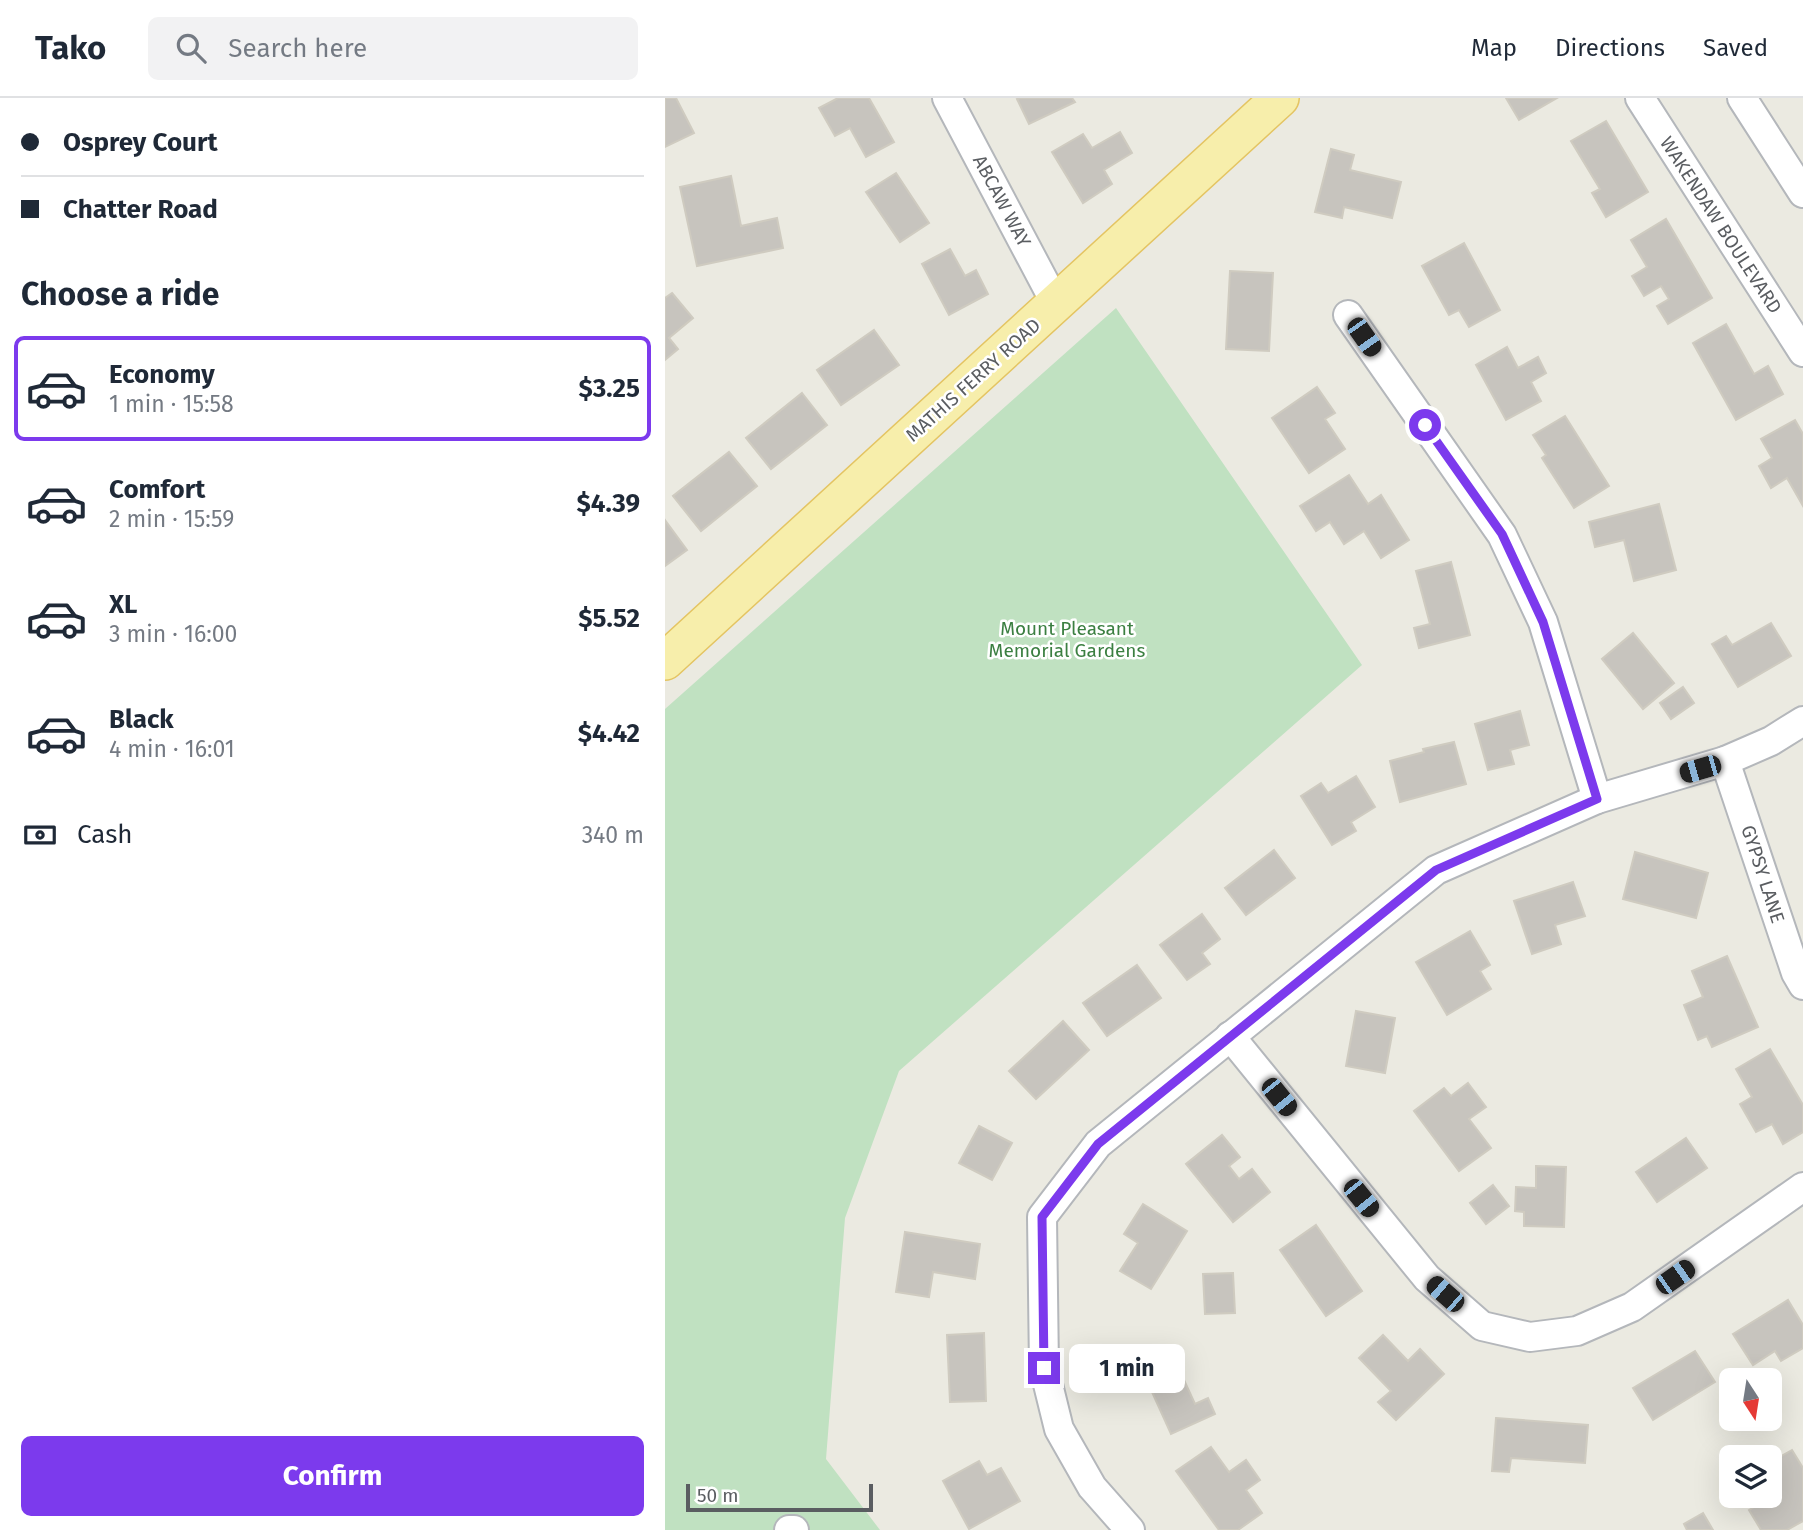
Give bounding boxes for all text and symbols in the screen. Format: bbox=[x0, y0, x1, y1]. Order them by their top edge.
search box bbox=[148, 17, 638, 80]
text: Tako bbox=[35, 28, 106, 68]
icon: search bbox=[172, 29, 210, 67]
text: Search here bbox=[228, 33, 367, 64]
text: Map bbox=[1471, 34, 1517, 62]
text: Directions bbox=[1555, 34, 1665, 62]
text: Saved bbox=[1703, 34, 1768, 62]
text: Osprey Court bbox=[63, 127, 217, 158]
street label: WAKENDAW BOULEVARD bbox=[1655, 132, 1787, 318]
street label: ABCAW WAY bbox=[968, 151, 1036, 251]
text: Chatter Road bbox=[63, 194, 218, 225]
text: Choose a ride bbox=[21, 275, 219, 313]
street label: MATHIS FERRY ROAD bbox=[901, 313, 1045, 447]
car bbox=[1344, 314, 1385, 360]
icon: car bbox=[25, 357, 88, 420]
text: Economy bbox=[109, 359, 215, 390]
text: $3.25 bbox=[579, 373, 640, 404]
text: 1 min · 15:58 bbox=[109, 390, 234, 418]
route start bbox=[1409, 409, 1441, 441]
icon: car bbox=[25, 472, 88, 535]
text: Comfort bbox=[109, 474, 205, 505]
text: $4.39 bbox=[577, 488, 640, 519]
text: 2 min · 15:59 bbox=[109, 505, 234, 533]
icon: car bbox=[25, 587, 88, 650]
text: XL bbox=[109, 589, 137, 620]
text: $5.52 bbox=[578, 603, 640, 634]
park label: Mount Pleasant Memorial Gardens bbox=[989, 617, 1146, 662]
text: 3 min · 16:00 bbox=[109, 620, 237, 648]
icon: car bbox=[25, 702, 88, 765]
text: Black bbox=[109, 704, 174, 735]
text: $4.42 bbox=[578, 718, 640, 749]
text: 4 min · 16:01 bbox=[109, 735, 235, 763]
car bbox=[1677, 753, 1724, 785]
icon: cash bbox=[21, 816, 59, 854]
text: Cash bbox=[77, 819, 133, 850]
text: 340 m bbox=[582, 821, 644, 849]
street label: GYPSY LANE bbox=[1736, 822, 1790, 926]
car bbox=[1258, 1074, 1301, 1120]
car bbox=[1340, 1175, 1383, 1221]
car bbox=[1652, 1256, 1699, 1298]
car bbox=[1423, 1272, 1468, 1316]
callout: 1 min bbox=[1069, 1344, 1184, 1392]
route end bbox=[1028, 1352, 1060, 1384]
text: 1 min bbox=[1099, 1354, 1155, 1382]
north arrow bbox=[1719, 1368, 1781, 1432]
map controls bbox=[1719, 1368, 1782, 1508]
button: Confirm bbox=[21, 1436, 644, 1516]
button: layers bbox=[1719, 1445, 1782, 1508]
scale bar bbox=[686, 1481, 873, 1513]
text: 50 m bbox=[697, 1484, 738, 1507]

